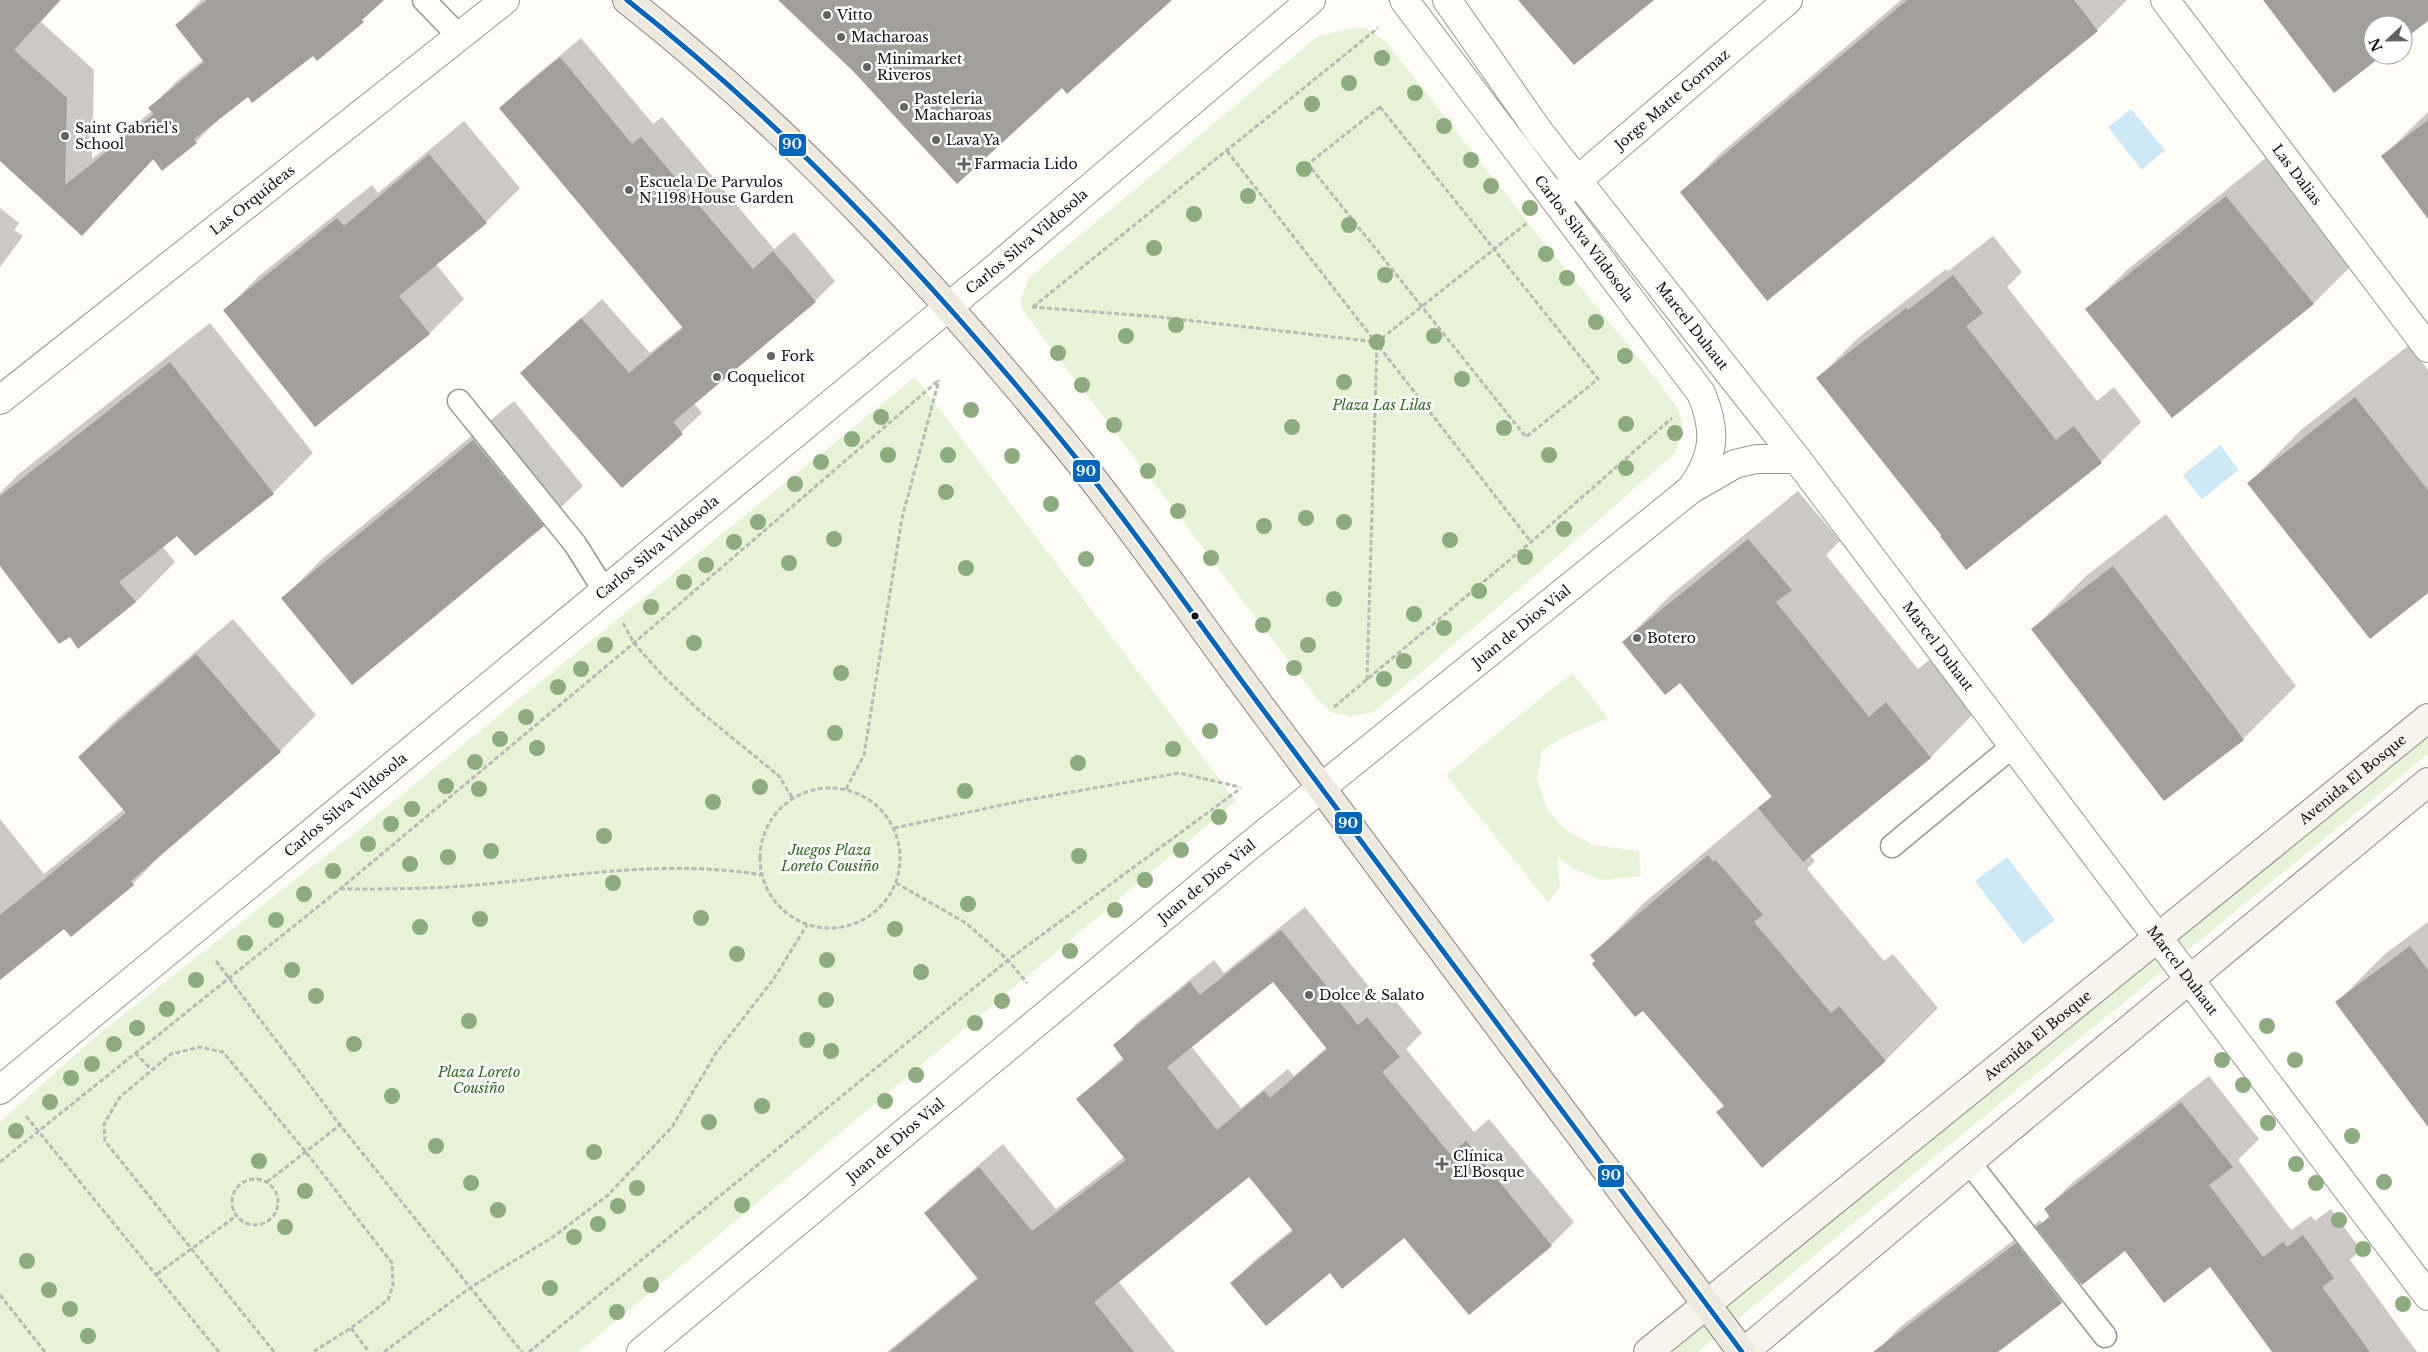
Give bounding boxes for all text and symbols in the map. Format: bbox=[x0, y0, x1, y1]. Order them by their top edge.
place label: Vitto bbox=[836, 6, 872, 24]
marker: Vitto bbox=[821, 9, 833, 21]
north arrow bbox=[2363, 15, 2413, 65]
place label: Macharoas bbox=[851, 28, 929, 46]
marker: Macharoas bbox=[835, 31, 847, 43]
text: N bbox=[2365, 35, 2387, 54]
street label: Jorge Matte Gormaz bbox=[1609, 45, 1733, 155]
place label: Minimarket Riveros bbox=[877, 50, 963, 84]
marker: Minimarket Riveros bbox=[861, 61, 873, 73]
place label: Pasteleria Macharoas bbox=[914, 90, 992, 124]
marker: Pasteleria Macharoas bbox=[898, 101, 910, 113]
place label: Saint Gabriel's School bbox=[75, 119, 178, 153]
marker: Saint Gabriel's School bbox=[59, 130, 71, 142]
place label: Lava Ya bbox=[946, 131, 1000, 149]
line badge: 90 bbox=[778, 133, 807, 157]
marker: Lava Ya bbox=[930, 134, 942, 146]
text: 90 bbox=[782, 135, 802, 153]
street label: Las Dalias bbox=[2268, 141, 2326, 209]
place label: Farmacia Lido bbox=[974, 155, 1078, 173]
marker: Farmacia Lido bbox=[958, 158, 970, 170]
street label: Las Orquídeas bbox=[206, 161, 298, 239]
street label: Carlos Silva Vildosola bbox=[1531, 172, 1638, 306]
place label: Escuela De Parvulos N°1198 House Garden bbox=[639, 173, 794, 207]
marker: Escuela De Parvulos N°1198 House Garden bbox=[623, 184, 635, 196]
street label: Carlos Silva Vildosola bbox=[962, 185, 1092, 298]
street label: Marcel Duhaut bbox=[1652, 278, 1733, 374]
place label: Fork bbox=[781, 347, 815, 365]
marker: Fork bbox=[765, 350, 777, 362]
place label: Coquelicot bbox=[727, 368, 806, 386]
marker: Coquelicot bbox=[711, 371, 723, 383]
park label: Plaza Las Lilas bbox=[1331, 396, 1432, 414]
line badge: 90 bbox=[1072, 459, 1101, 483]
text: 90 bbox=[1076, 462, 1096, 480]
street label: Carlos Silva Vildosola bbox=[592, 491, 722, 604]
street label: Juan de Dios Vial bbox=[1467, 581, 1575, 673]
street label: Marcel Duhaut bbox=[1899, 598, 1978, 695]
unlabelled marker bbox=[1190, 611, 1200, 621]
place label: Botero bbox=[1647, 629, 1696, 647]
marker: Botero bbox=[1631, 632, 1643, 644]
street label: Avenida El Bosque bbox=[2294, 730, 2410, 829]
street label: Carlos Silva Vildosola bbox=[280, 749, 411, 861]
line badge: 90 bbox=[1334, 811, 1363, 835]
text: 90 bbox=[1338, 814, 1358, 832]
street label: Juan de Dios Vial bbox=[1153, 835, 1260, 928]
park label: Juegos Plaza Loreto Cousiño bbox=[780, 841, 879, 875]
street label: Marcel Duhaut bbox=[2143, 922, 2223, 1019]
place label: Dolce & Salato bbox=[1319, 986, 1424, 1004]
street label: Avenida El Bosque bbox=[1979, 986, 2095, 1085]
marker: Dolce & Salato bbox=[1303, 989, 1315, 1001]
park label: Plaza Loreto Cousiño bbox=[437, 1063, 520, 1097]
street label: Juan de Dios Vial bbox=[841, 1094, 948, 1187]
place label: Clínica El Bosque bbox=[1453, 1147, 1525, 1181]
marker: Clínica El Bosque bbox=[1435, 1157, 1449, 1171]
line badge: 90 bbox=[1597, 1164, 1625, 1188]
text: 90 bbox=[1601, 1166, 1621, 1184]

